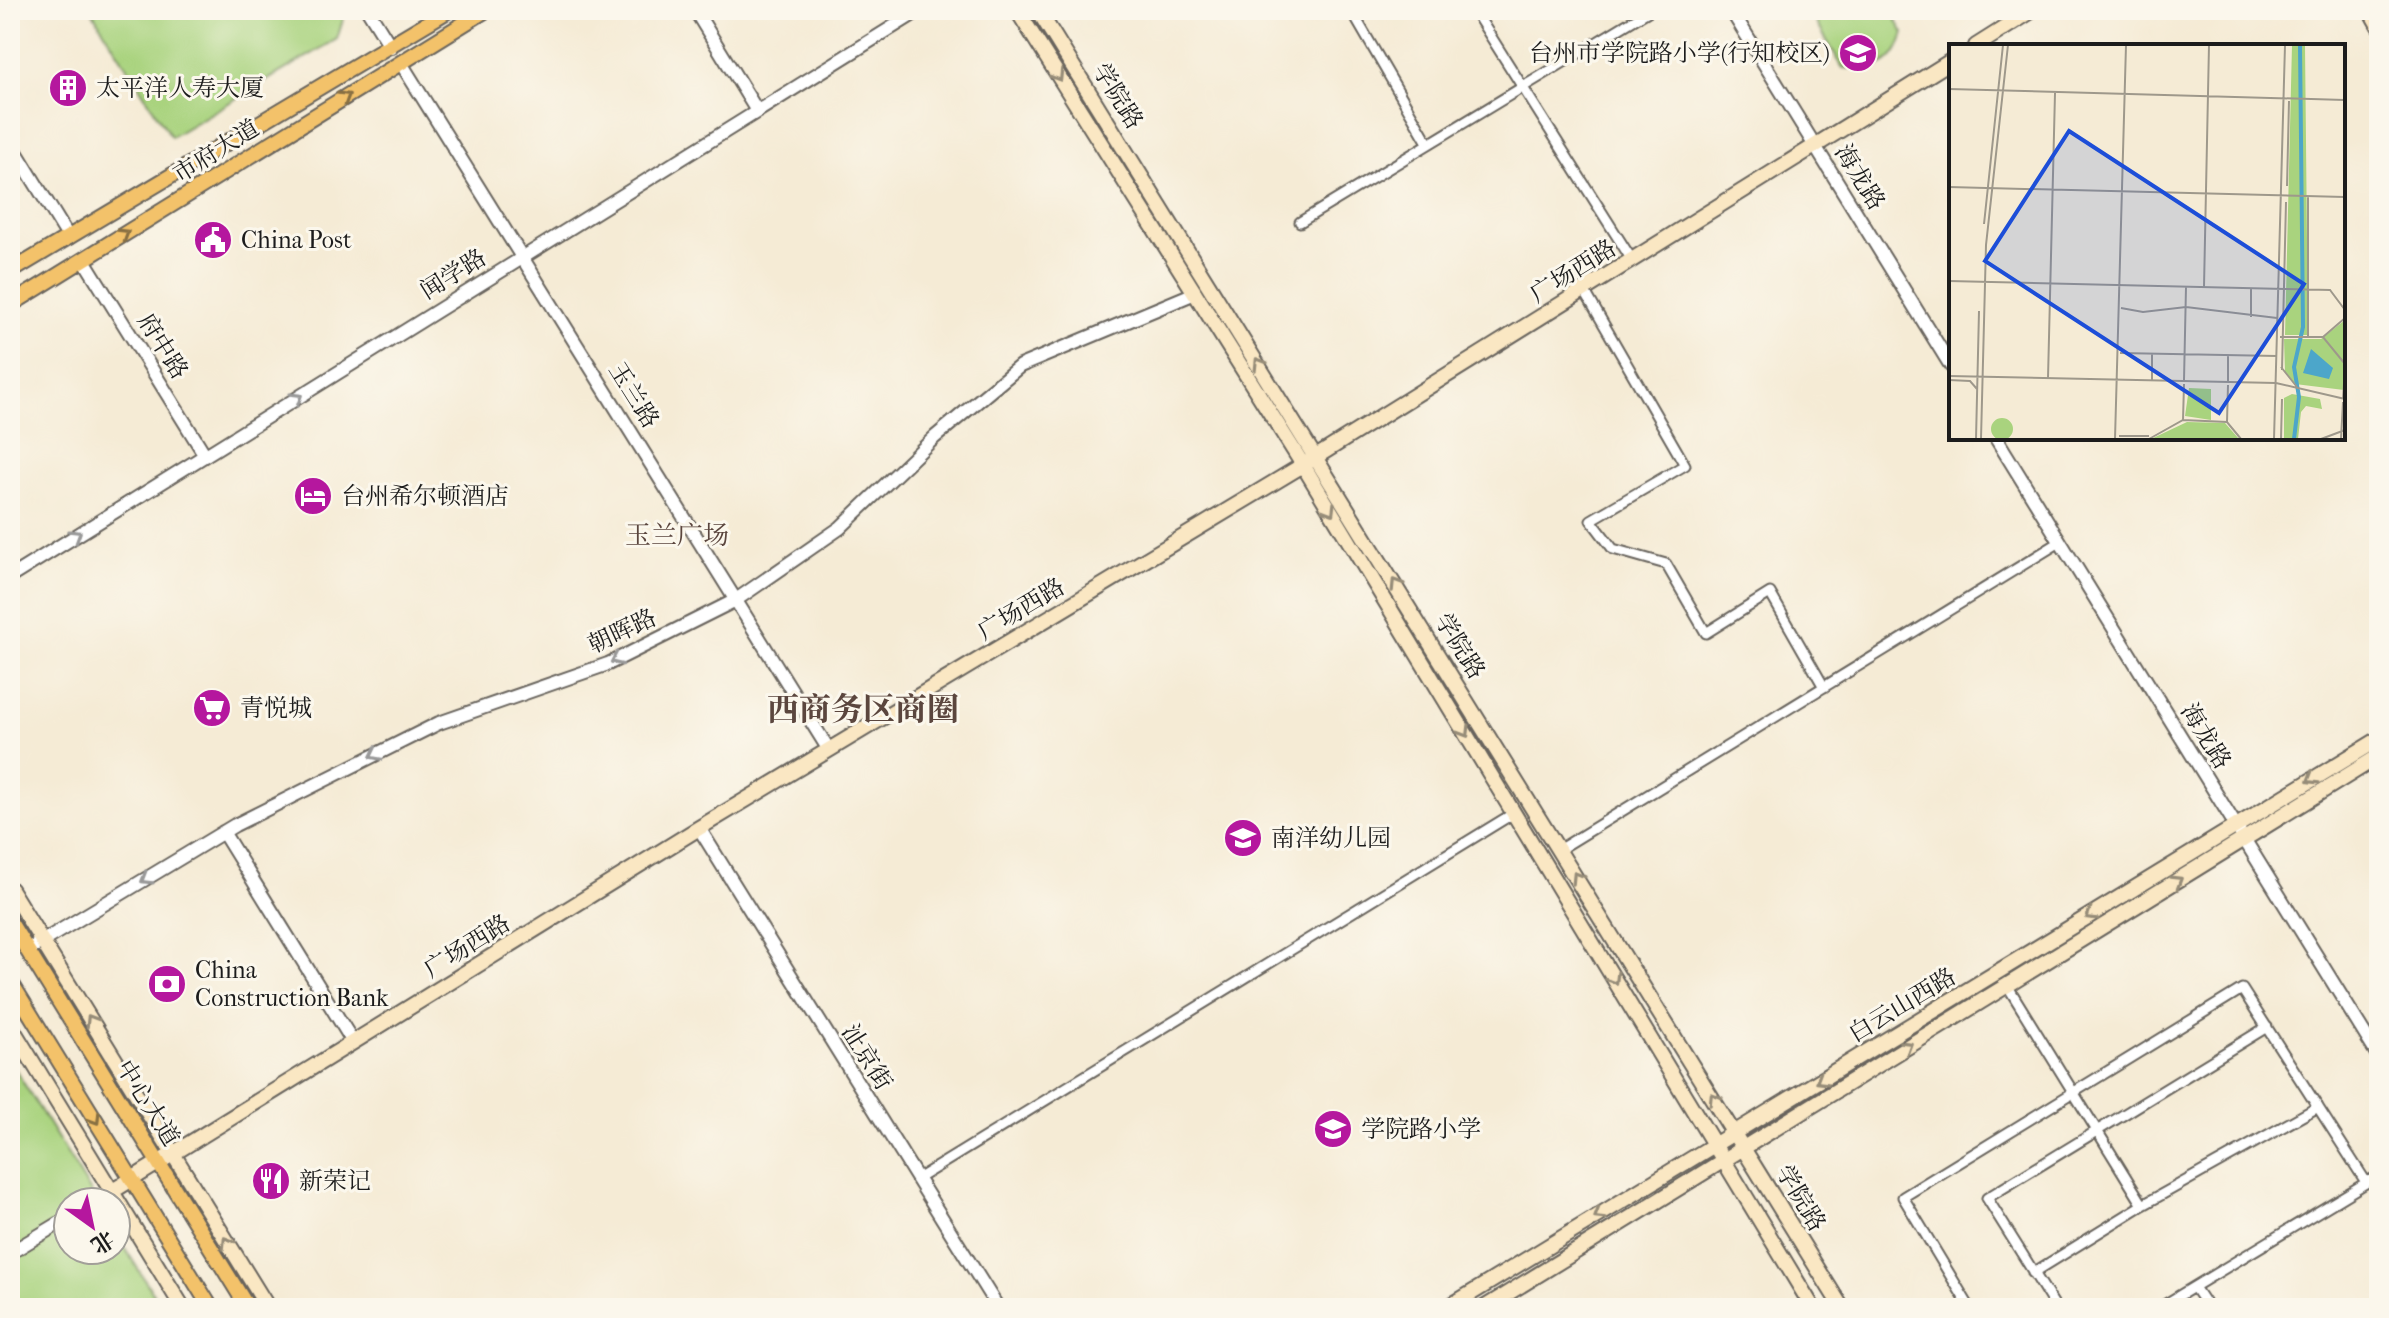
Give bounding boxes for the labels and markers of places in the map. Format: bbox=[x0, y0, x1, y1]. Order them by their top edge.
school or university icon: 台州市学院路小学(行知校区) bbox=[1837, 32, 1879, 74]
place label: 台州市学院路小学(行知校区) bbox=[1529, 39, 1830, 67]
building icon: 太平洋人寿大厦 bbox=[47, 67, 89, 109]
place label: 太平洋人寿大厦 bbox=[96, 74, 264, 102]
public building icon: China Post bbox=[192, 219, 234, 261]
place label: China Post bbox=[241, 226, 352, 254]
hotel icon: 台州希尔顿酒店 bbox=[292, 475, 334, 517]
place label: 台州希尔顿酒店 bbox=[341, 482, 509, 510]
supermarket icon: 青悦城 bbox=[191, 687, 233, 729]
place label: 青悦城 bbox=[240, 694, 312, 722]
school or university icon: 南洋幼儿园 bbox=[1222, 817, 1264, 859]
place label: 南洋幼儿园 bbox=[1271, 824, 1391, 852]
place label: China Construction Bank bbox=[195, 956, 389, 1012]
bank icon: China Construction Bank bbox=[146, 963, 188, 1005]
school or university icon: 学院路小学 bbox=[1312, 1108, 1354, 1150]
place label: 学院路小学 bbox=[1361, 1115, 1481, 1143]
restaurant icon: 新荣记 bbox=[250, 1160, 292, 1202]
place label: 新荣记 bbox=[299, 1167, 371, 1195]

